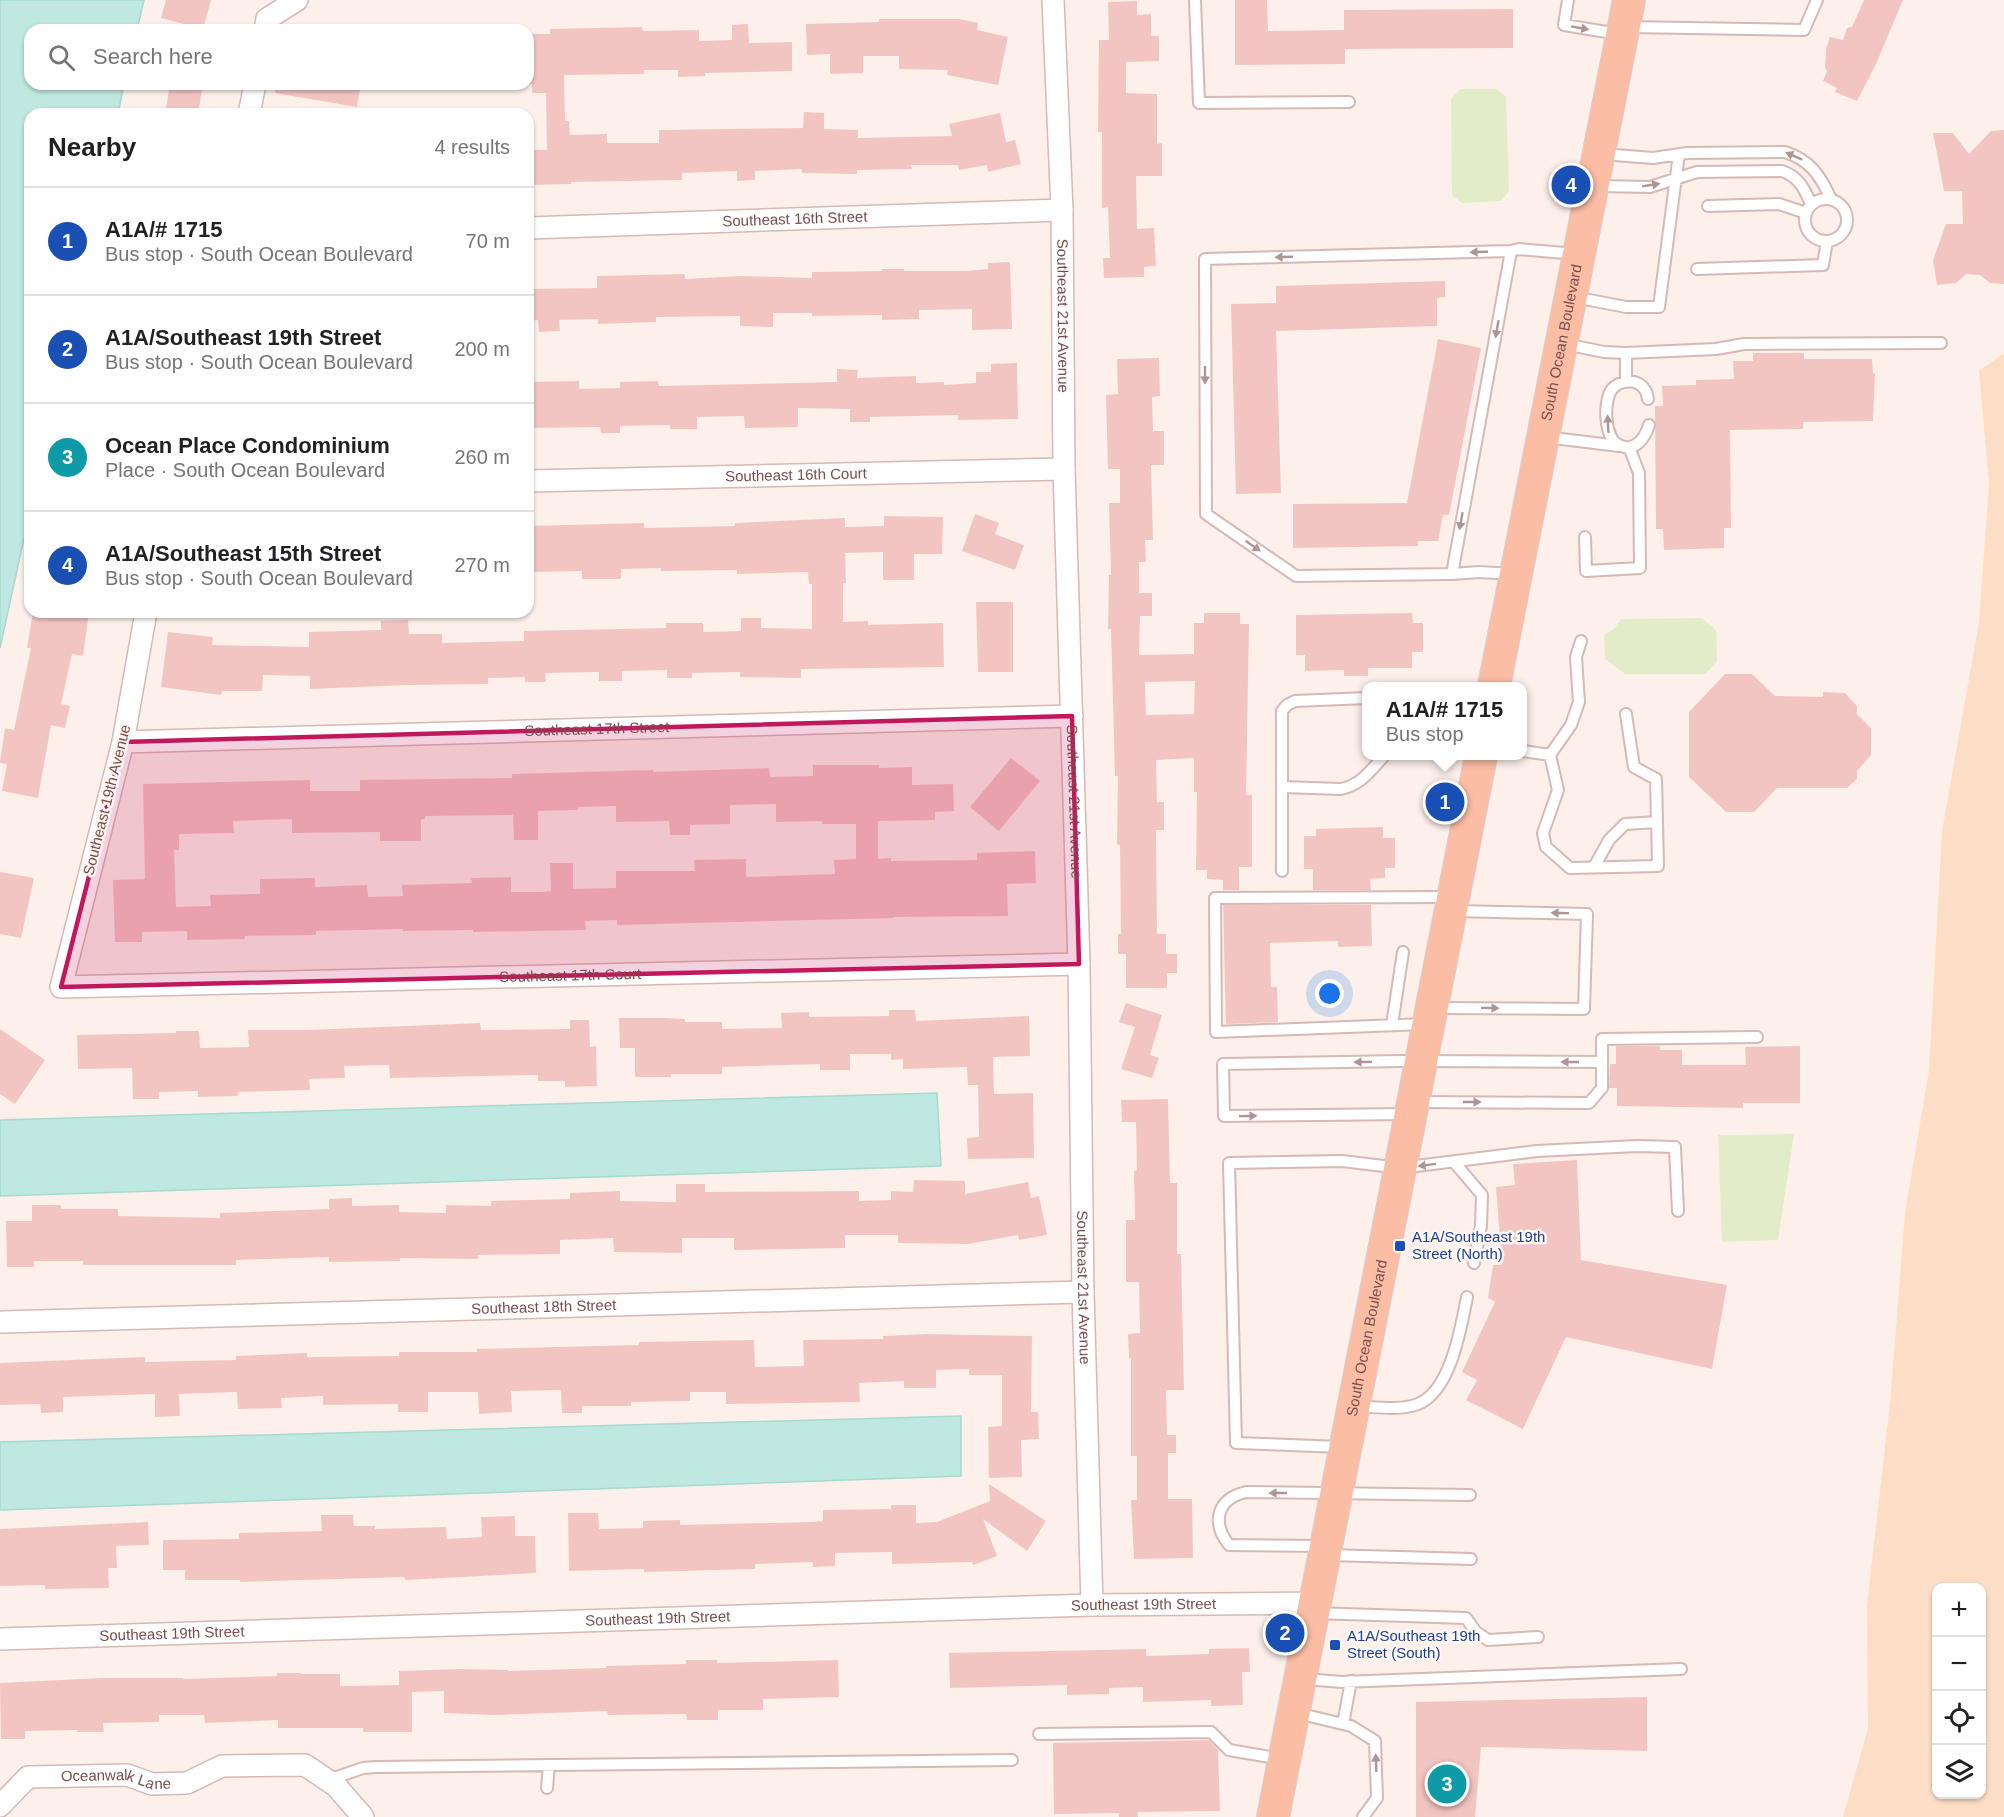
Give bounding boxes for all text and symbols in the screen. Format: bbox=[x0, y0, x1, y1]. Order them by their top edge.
search box bbox=[24, 24, 534, 90]
one-way arrow bbox=[1571, 24, 1590, 33]
icon: search bbox=[45, 41, 78, 74]
text: Search here bbox=[93, 44, 213, 69]
text: Nearby bbox=[48, 132, 136, 162]
text: 4 results bbox=[434, 136, 510, 158]
one-way arrow bbox=[1784, 151, 1802, 161]
pin: 4 bbox=[1552, 162, 1590, 207]
one-way arrow bbox=[1642, 181, 1661, 190]
street label: Southeast 16th Street bbox=[722, 208, 868, 229]
text: A1A/# 1715 bbox=[105, 217, 222, 242]
text: 1 bbox=[62, 230, 73, 252]
text: 70 m bbox=[466, 230, 510, 252]
street label: Southeast 21st Avenue bbox=[1054, 239, 1072, 393]
text: Bus stop · South Ocean Boulevard bbox=[105, 243, 413, 265]
one-way arrow bbox=[1470, 247, 1489, 256]
one-way arrow bbox=[1275, 252, 1294, 262]
street label: South Ocean Boulevard bbox=[1537, 263, 1585, 422]
one-way arrow bbox=[1492, 320, 1501, 339]
text: A1A/Southeast 19th Street bbox=[105, 325, 381, 350]
text: 2 bbox=[62, 338, 73, 360]
text: 200 m bbox=[454, 338, 510, 360]
text: Bus stop · South Ocean Boulevard bbox=[105, 351, 413, 373]
one-way arrow bbox=[1200, 365, 1210, 384]
one-way arrow bbox=[1604, 414, 1613, 433]
text: Ocean Place Condominium bbox=[105, 433, 390, 458]
text: 3 bbox=[62, 446, 73, 468]
text: 260 m bbox=[454, 446, 510, 468]
text: Place · South Ocean Boulevard bbox=[105, 459, 385, 481]
street label: Southeast 16th Court bbox=[725, 464, 868, 485]
one-way arrow bbox=[1456, 511, 1465, 530]
one-way arrow bbox=[1244, 540, 1260, 552]
text: A1A/Southeast 15th Street bbox=[105, 541, 381, 566]
text: 4 bbox=[62, 554, 73, 576]
text: 270 m bbox=[454, 554, 510, 576]
text: Bus stop · South Ocean Boulevard bbox=[105, 567, 413, 589]
popup bbox=[1362, 682, 1527, 760]
text: A1A/# 1715 bbox=[1386, 697, 1503, 722]
street label: Southeast 17th Street bbox=[524, 718, 670, 739]
street label: Southeast 19th Avenue bbox=[80, 723, 133, 877]
text: Bus stop bbox=[1386, 723, 1464, 745]
street label: Southeast 21st Avenue bbox=[1064, 724, 1085, 879]
pin: 1 bbox=[1426, 780, 1464, 824]
one-way arrow bbox=[1551, 908, 1570, 918]
street label: Southeast 17th Court bbox=[499, 965, 642, 985]
your location bbox=[1315, 979, 1344, 1008]
one-way arrow bbox=[1481, 1003, 1500, 1013]
one-way arrow bbox=[1353, 1057, 1372, 1067]
one-way arrow bbox=[1560, 1057, 1579, 1067]
one-way arrow bbox=[1462, 1097, 1481, 1107]
one-way arrow bbox=[1238, 1111, 1257, 1121]
one-way arrow bbox=[1417, 1160, 1436, 1170]
street label: Southeast 21st Avenue bbox=[1074, 1210, 1094, 1365]
place label: A1A/Southeast 19th Street (North) bbox=[1412, 1228, 1545, 1262]
marker: A1A/Southeast 19th Street (North) bbox=[1393, 1239, 1407, 1253]
street label: South Ocean Boulevard bbox=[1343, 1258, 1390, 1418]
street label: Southeast 18th Street bbox=[471, 1296, 617, 1317]
one-way arrow bbox=[1269, 1488, 1288, 1498]
map controls bbox=[1932, 1583, 1986, 1799]
button: + bbox=[1932, 1583, 1986, 1637]
street label: Southeast 19th Street bbox=[1071, 1595, 1217, 1614]
street label: Southeast 19th Street bbox=[585, 1607, 731, 1629]
pin: 2 bbox=[1266, 1610, 1304, 1656]
street label: Southeast 19th Street bbox=[99, 1622, 246, 1644]
place label: A1A/Southeast 19th Street (South) bbox=[1347, 1627, 1480, 1661]
button: − bbox=[1932, 1637, 1986, 1691]
marker: A1A/Southeast 19th Street (South) bbox=[1328, 1638, 1342, 1652]
button: locate bbox=[1932, 1691, 1986, 1745]
button: layers bbox=[1932, 1745, 1986, 1799]
one-way arrow bbox=[1371, 1754, 1381, 1773]
pin: 3 bbox=[1428, 1762, 1466, 1806]
street label: Oceanwalk Lane bbox=[61, 1766, 171, 1793]

